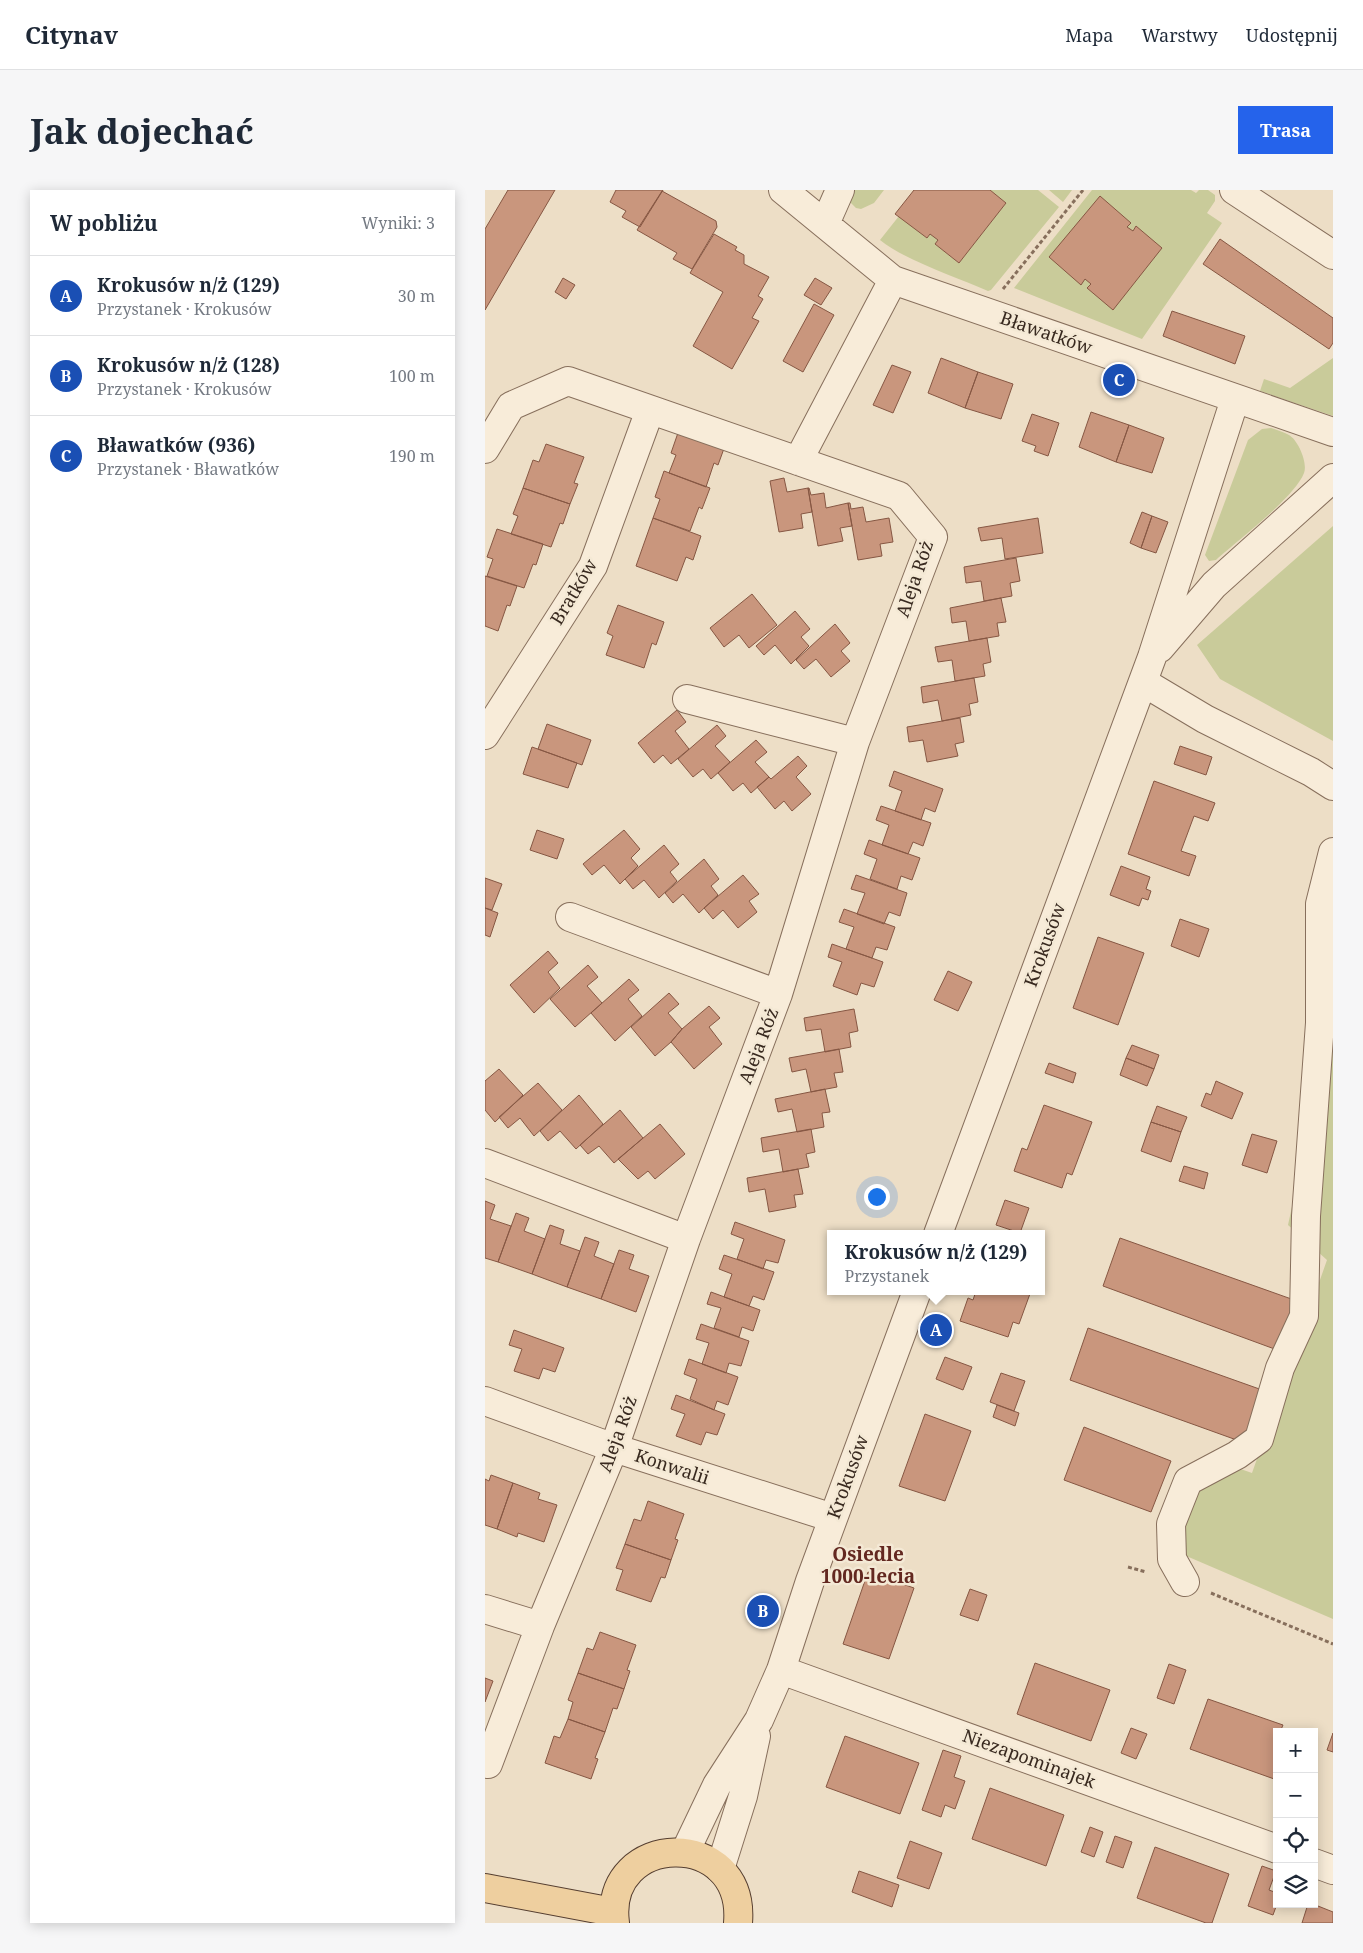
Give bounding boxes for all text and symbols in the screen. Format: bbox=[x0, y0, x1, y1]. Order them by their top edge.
text: Citynav bbox=[25, 18, 118, 51]
text: Mapa bbox=[1065, 23, 1113, 47]
text: Warstwy bbox=[1141, 23, 1218, 47]
text: Udostępnij bbox=[1246, 23, 1338, 47]
button: Trasa bbox=[1238, 106, 1333, 154]
text: Jak dojechać bbox=[30, 107, 254, 154]
text: W pobliżu bbox=[50, 209, 158, 237]
text: Wyniki: 3 bbox=[362, 212, 435, 234]
text: Krokusów n/ż (129) bbox=[97, 272, 280, 298]
text: A bbox=[60, 285, 72, 307]
text: 30 m bbox=[398, 285, 435, 307]
text: Przystanek · Krokusów bbox=[97, 298, 272, 320]
street label: Bławatków bbox=[997, 305, 1096, 359]
text: Krokusów n/ż (128) bbox=[97, 352, 280, 378]
pin: C bbox=[1103, 361, 1135, 399]
text: B bbox=[61, 365, 71, 387]
text: 100 m bbox=[389, 365, 435, 387]
text: Przystanek · Krokusów bbox=[97, 378, 272, 400]
text: Bławatków (936) bbox=[97, 432, 255, 458]
text: C bbox=[61, 445, 71, 467]
text: 190 m bbox=[389, 445, 435, 467]
text: Przystanek · Bławatków bbox=[97, 458, 279, 480]
street label: Aleja Róż bbox=[890, 537, 938, 620]
street label: Bratków bbox=[544, 554, 602, 629]
street label: Krokusów bbox=[1018, 899, 1070, 990]
street label: Aleja Róż bbox=[733, 1004, 784, 1087]
your location bbox=[864, 1184, 890, 1210]
popup bbox=[827, 1230, 1045, 1295]
text: Krokusów n/ż (129) bbox=[845, 1239, 1027, 1265]
text: Przystanek bbox=[845, 1265, 929, 1287]
pin: A bbox=[920, 1311, 952, 1349]
street label: Aleja Róż bbox=[592, 1392, 642, 1475]
street label: Krokusów bbox=[821, 1431, 873, 1522]
street label: Konwalii bbox=[632, 1443, 713, 1489]
district label: Osiedle 1000-lecia bbox=[821, 1541, 915, 1589]
pin: B bbox=[747, 1592, 779, 1630]
street label: Niezapominajek bbox=[959, 1723, 1100, 1793]
map controls bbox=[1273, 1728, 1318, 1908]
button: + bbox=[1273, 1728, 1318, 1773]
button: − bbox=[1273, 1773, 1318, 1818]
button: locate bbox=[1273, 1818, 1318, 1863]
button: layers bbox=[1273, 1863, 1318, 1908]

